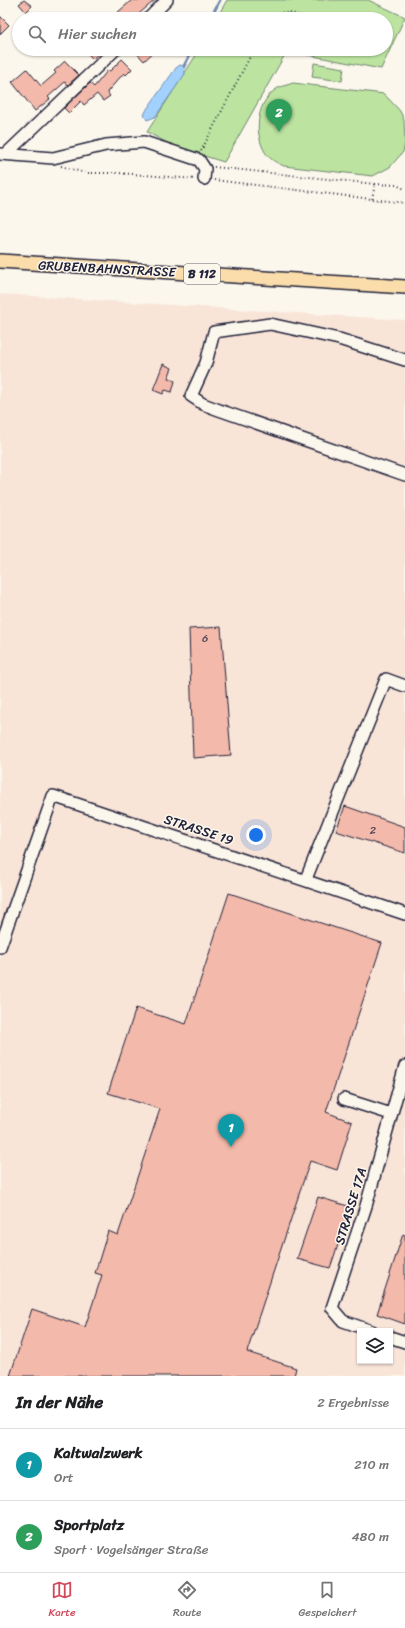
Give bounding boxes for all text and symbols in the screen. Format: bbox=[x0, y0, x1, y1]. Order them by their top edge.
search box bbox=[12, 12, 393, 56]
text: Hier suchen bbox=[58, 21, 137, 47]
icon: search bbox=[26, 23, 48, 45]
pin: 2 bbox=[266, 99, 292, 132]
street label: GRUBENBAHNSTRASSE bbox=[38, 253, 177, 284]
road number: B 112 bbox=[184, 264, 220, 284]
house number: 6 bbox=[202, 629, 208, 648]
street label: STRASSE 19 bbox=[161, 807, 237, 852]
house number: 2 bbox=[370, 821, 377, 840]
your location bbox=[246, 825, 266, 845]
pin: 1 bbox=[218, 1114, 244, 1147]
street label: STRASSE 17A bbox=[328, 1165, 373, 1248]
map controls bbox=[357, 1328, 393, 1364]
button: layers bbox=[357, 1328, 393, 1364]
text: In der Nähe bbox=[16, 1387, 103, 1417]
text: 2 Ergebnisse bbox=[317, 1391, 389, 1414]
text: Kaltwalzwerk bbox=[54, 1440, 143, 1466]
text: 1 bbox=[26, 1453, 32, 1476]
text: 210 m bbox=[354, 1453, 389, 1476]
text: Ort bbox=[54, 1466, 73, 1489]
text: Sportplatz bbox=[54, 1512, 124, 1538]
text: 2 bbox=[25, 1525, 33, 1548]
text: 480 m bbox=[351, 1525, 389, 1548]
text: Sport · Vogelsänger Straße bbox=[54, 1538, 208, 1561]
tab: Karte bbox=[49, 1579, 76, 1622]
tab: Route bbox=[173, 1579, 201, 1622]
tab: Gespeichert bbox=[298, 1579, 356, 1622]

